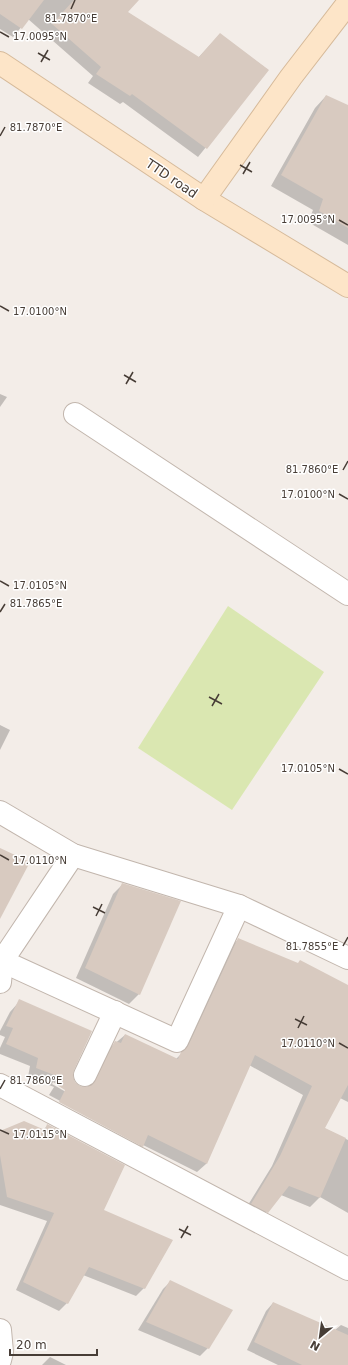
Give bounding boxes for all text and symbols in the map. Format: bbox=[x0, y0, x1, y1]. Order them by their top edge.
text: 81.7870°E bbox=[45, 13, 97, 24]
text: 17.0095°N bbox=[13, 31, 67, 42]
text: 81.7870°E bbox=[10, 122, 62, 133]
street label: TTD road bbox=[142, 155, 200, 201]
text: 17.0095°N bbox=[281, 214, 335, 225]
text: 17.0100°N bbox=[13, 306, 67, 317]
text: 81.7860°E bbox=[286, 464, 338, 475]
text: 17.0100°N bbox=[281, 489, 335, 500]
text: 17.0105°N bbox=[13, 580, 67, 591]
text: 81.7865°E bbox=[10, 598, 62, 609]
text: 17.0105°N bbox=[281, 763, 335, 774]
text: 17.0110°N bbox=[13, 855, 67, 866]
text: 81.7855°E bbox=[286, 941, 338, 952]
text: 17.0110°N bbox=[281, 1038, 335, 1049]
text: 81.7860°E bbox=[10, 1075, 62, 1086]
text: 17.0115°N bbox=[13, 1129, 67, 1140]
north arrow bbox=[300, 1317, 340, 1357]
scale bar bbox=[10, 1331, 97, 1357]
text: N bbox=[308, 1337, 323, 1353]
text: 20 m bbox=[16, 1338, 47, 1352]

